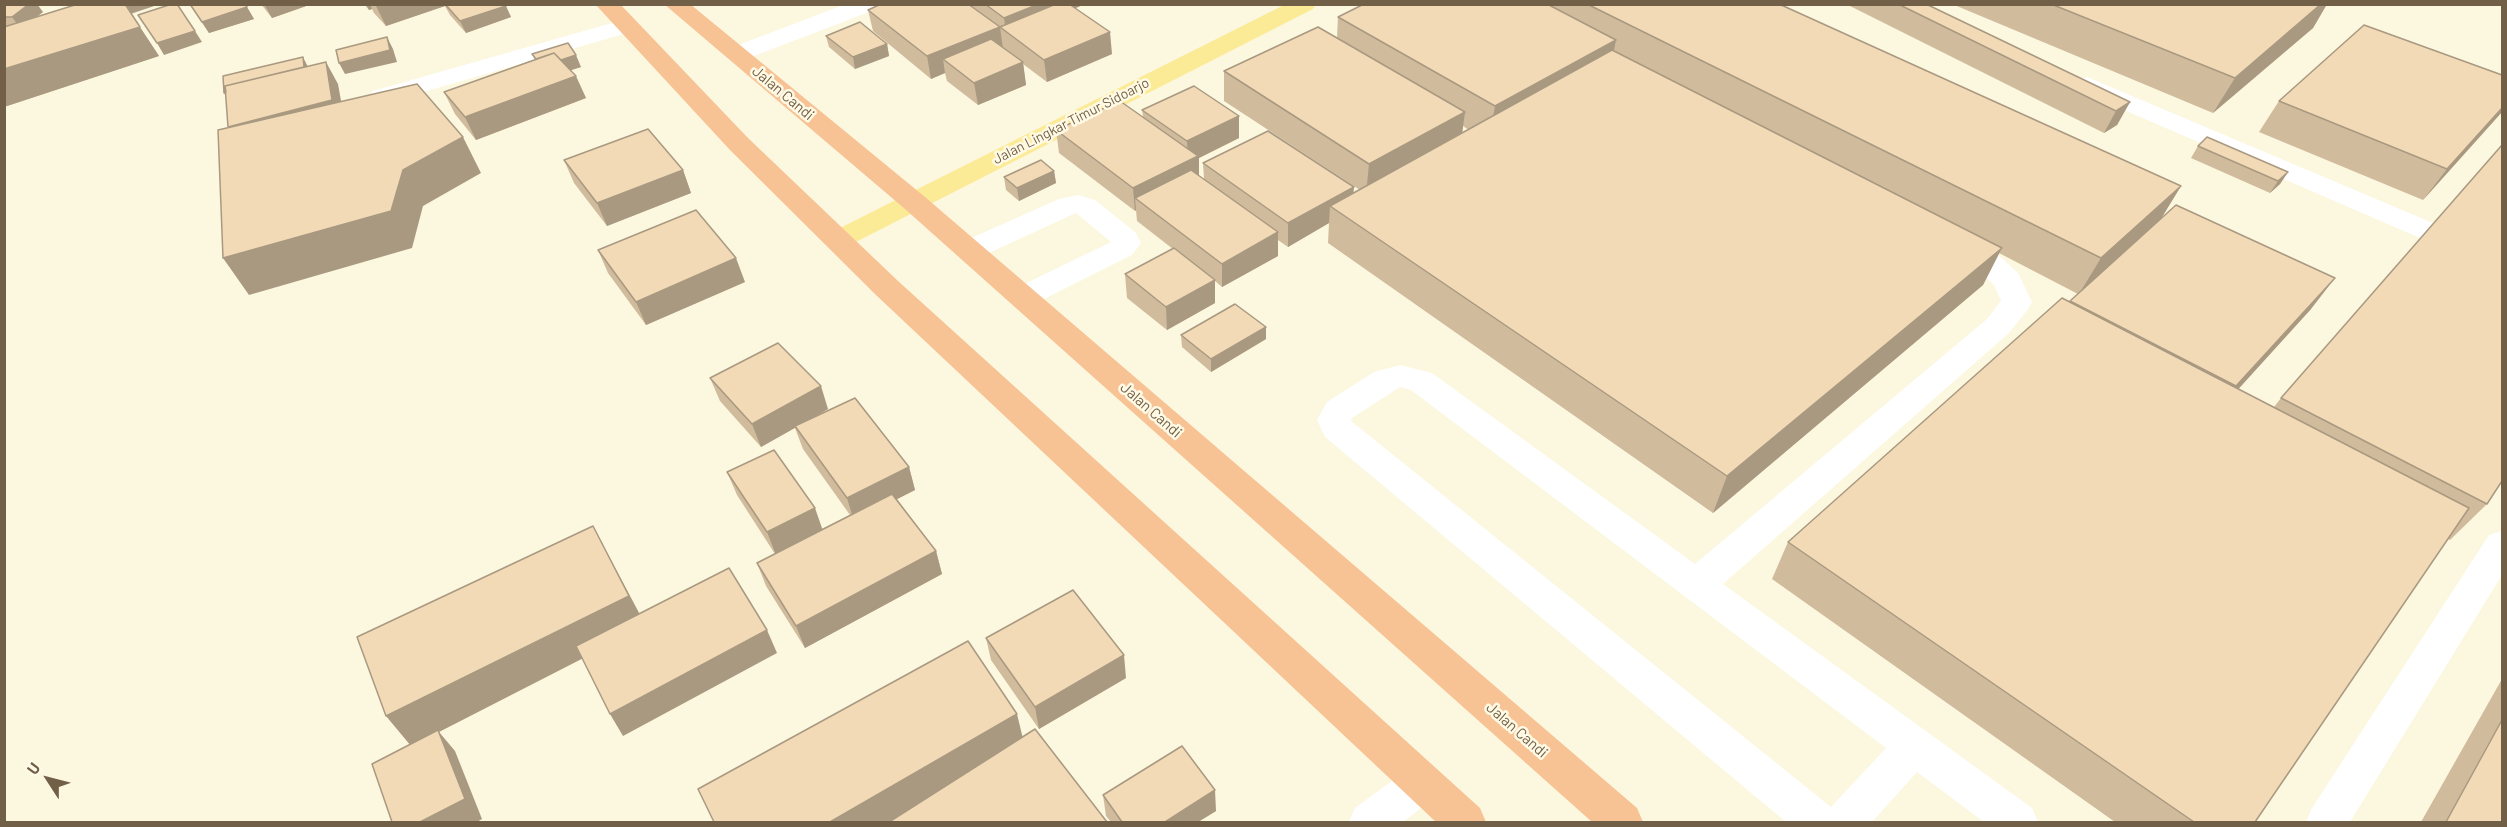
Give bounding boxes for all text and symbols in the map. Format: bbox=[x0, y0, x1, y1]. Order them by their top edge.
street label: Jalan Candi bbox=[748, 62, 818, 124]
street label: Jalan Lingkar Timur Sidoarjo bbox=[990, 74, 1152, 168]
street label: Jalan Candi bbox=[1117, 379, 1185, 441]
street label: Jalan Candi bbox=[1483, 699, 1551, 761]
north arrow bbox=[18, 749, 78, 809]
text: U bbox=[22, 758, 44, 778]

